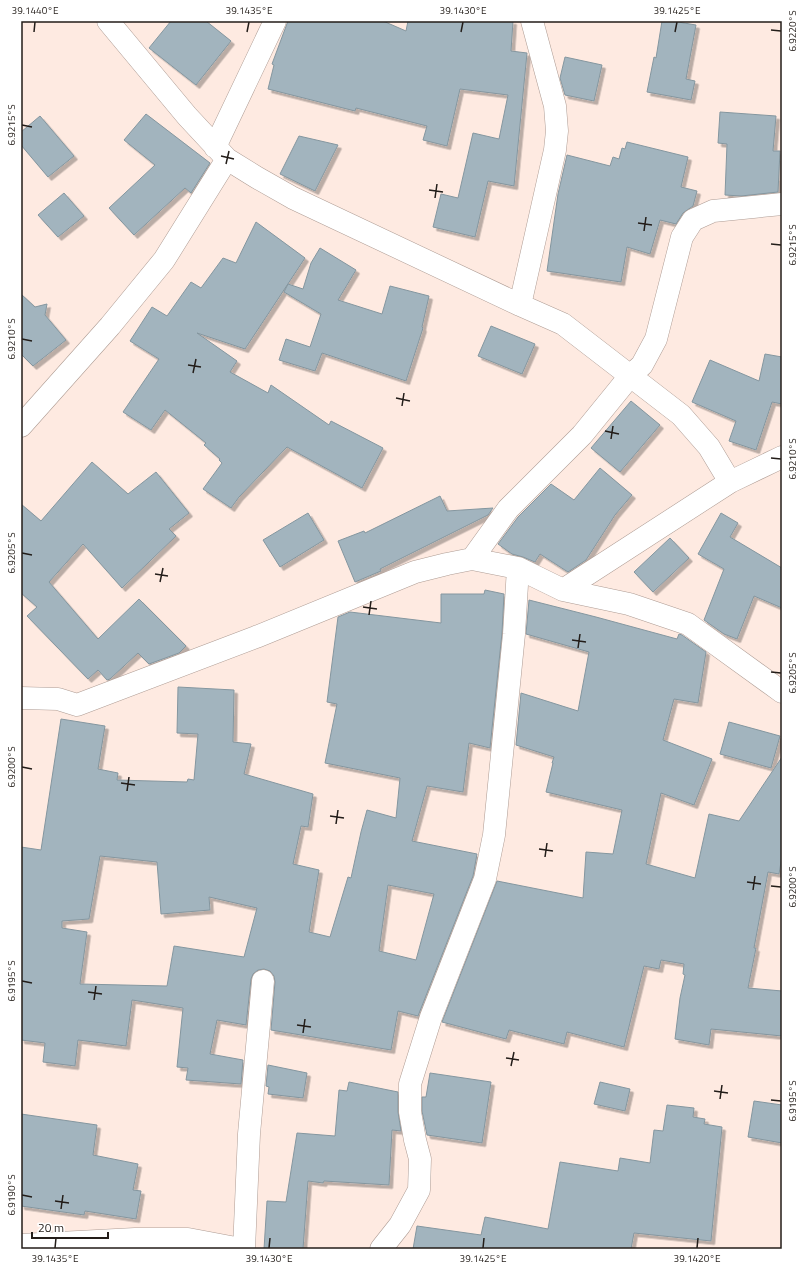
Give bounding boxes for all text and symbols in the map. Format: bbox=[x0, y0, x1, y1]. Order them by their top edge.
text: 39.1440°E bbox=[12, 3, 59, 18]
text: 39.1435°E bbox=[226, 3, 273, 18]
text: 39.1430°E bbox=[440, 3, 487, 18]
text: 39.1425°E bbox=[654, 3, 701, 18]
text: 6.9220°S bbox=[785, 10, 800, 52]
text: 6.9215°S bbox=[4, 104, 19, 146]
text: 6.9215°S bbox=[785, 224, 800, 266]
text: 6.9210°S bbox=[4, 318, 19, 360]
text: 6.9210°S bbox=[785, 438, 800, 480]
text: 6.9205°S bbox=[4, 532, 19, 574]
text: 6.9205°S bbox=[785, 652, 800, 694]
text: 6.9200°S bbox=[4, 746, 19, 788]
text: 6.9200°S bbox=[785, 866, 800, 908]
text: 6.9195°S bbox=[4, 960, 19, 1002]
text: 6.9195°S bbox=[785, 1080, 800, 1122]
text: 6.9190°S bbox=[4, 1174, 19, 1216]
scale bar bbox=[32, 1214, 108, 1240]
text: 20 m bbox=[38, 1218, 64, 1237]
text: 39.1435°E bbox=[32, 1251, 79, 1266]
text: 39.1430°E bbox=[246, 1251, 293, 1266]
text: 39.1425°E bbox=[460, 1251, 507, 1266]
text: 39.1420°E bbox=[674, 1251, 721, 1266]

